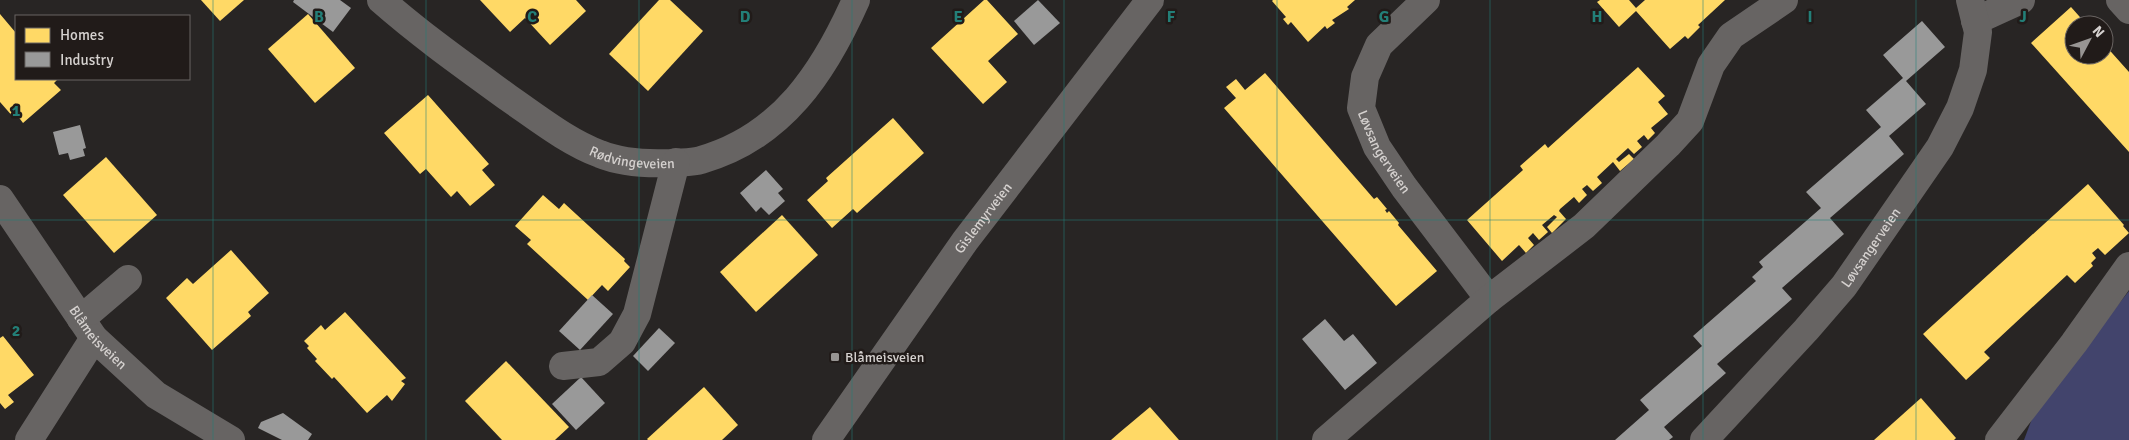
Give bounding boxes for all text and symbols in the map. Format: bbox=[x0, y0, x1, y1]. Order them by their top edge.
text: B bbox=[314, 7, 324, 27]
text: C bbox=[527, 7, 537, 27]
text: D bbox=[740, 7, 751, 27]
text: E bbox=[953, 7, 963, 27]
text: F bbox=[1167, 7, 1176, 27]
text: G bbox=[1379, 7, 1389, 27]
text: H bbox=[1592, 7, 1602, 27]
text: I bbox=[1807, 7, 1813, 27]
text: J bbox=[2019, 7, 2027, 27]
legend bbox=[15, 15, 190, 80]
north arrow bbox=[2064, 15, 2114, 65]
text: N bbox=[2089, 23, 2108, 41]
text: Homes bbox=[60, 26, 104, 44]
text: Industry bbox=[60, 51, 113, 69]
text: 1 bbox=[12, 101, 21, 121]
street label: Løvsangerveien bbox=[1354, 108, 1414, 197]
street label: Rødvingeveien bbox=[587, 142, 675, 172]
street label: Gislemyrveien bbox=[951, 179, 1015, 257]
street label: Løvsangerveien bbox=[1837, 204, 1904, 291]
street label: Blåmeisveien bbox=[66, 302, 131, 373]
text: 2 bbox=[12, 321, 20, 341]
place label: Blåmeisveien bbox=[845, 349, 924, 366]
marker: Blåmeisveien bbox=[829, 351, 841, 363]

